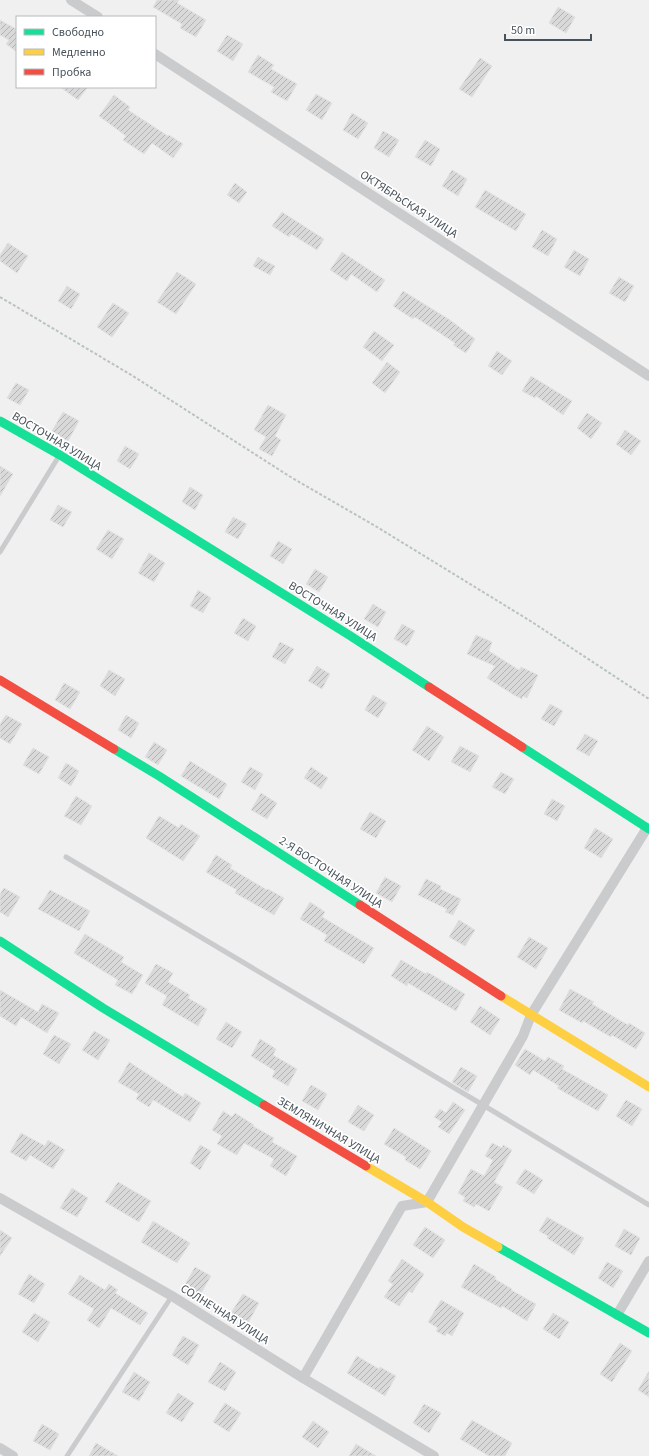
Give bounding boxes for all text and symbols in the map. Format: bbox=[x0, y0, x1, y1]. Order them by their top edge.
legend bbox=[16, 16, 156, 88]
scale bar bbox=[505, 16, 591, 42]
text: 50 m bbox=[511, 22, 535, 39]
text: Свободно bbox=[52, 24, 104, 41]
text: Медленно bbox=[52, 44, 106, 61]
text: Пробка bbox=[52, 64, 91, 81]
street label: ОКТЯБРЬСКАЯ УЛИЦА bbox=[356, 166, 461, 243]
street label: ВОСТОЧНАЯ УЛИЦА bbox=[9, 408, 105, 475]
street label: ВОСТОЧНАЯ УЛИЦА bbox=[285, 577, 381, 646]
street label: 2-Я ВОСТОЧНАЯ УЛИЦА bbox=[276, 832, 386, 913]
street label: ЗЕМЛЯНИЧНАЯ УЛИЦА bbox=[274, 1093, 384, 1168]
street label: СОЛНЕЧНАЯ УЛИЦА bbox=[177, 1280, 273, 1349]

